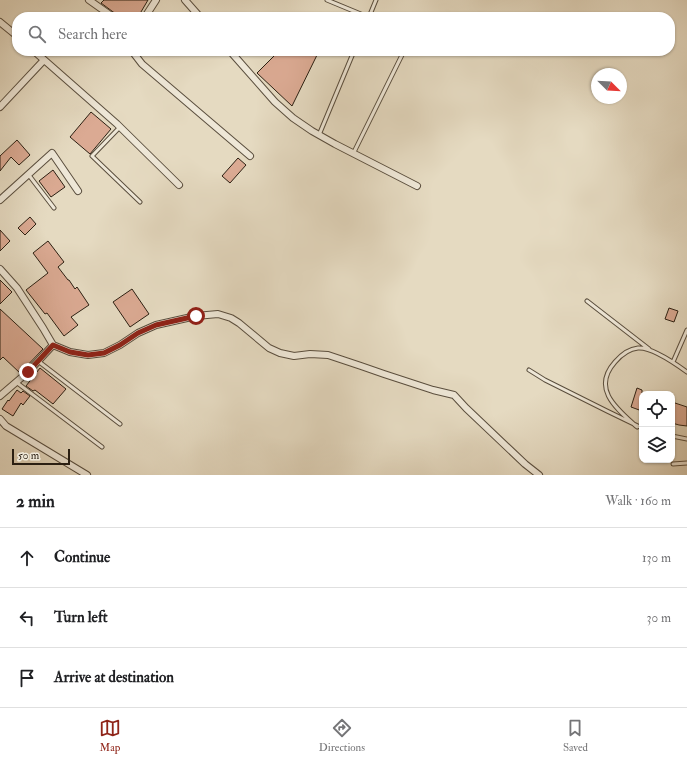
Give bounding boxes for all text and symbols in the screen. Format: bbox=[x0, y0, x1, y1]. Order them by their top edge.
search box bbox=[12, 12, 675, 56]
icon: search bbox=[26, 23, 48, 45]
text: Search here bbox=[58, 25, 127, 44]
north arrow bbox=[591, 68, 627, 104]
route start bbox=[187, 307, 205, 325]
route end bbox=[19, 363, 37, 381]
map controls bbox=[639, 391, 675, 463]
button: locate bbox=[639, 391, 675, 427]
button: layers bbox=[639, 427, 675, 463]
scale bar bbox=[12, 447, 70, 466]
text: 50 m bbox=[18, 449, 39, 462]
text: 2 min bbox=[16, 491, 55, 512]
text: Walk · 160 m bbox=[605, 493, 671, 509]
icon: ahead bbox=[16, 547, 38, 569]
text: Continue bbox=[54, 548, 110, 567]
text: 130 m bbox=[642, 550, 671, 566]
icon: left bbox=[16, 607, 38, 629]
text: Turn left bbox=[54, 608, 108, 627]
text: 30 m bbox=[647, 610, 671, 626]
icon: arrive bbox=[16, 667, 38, 689]
text: Arrive at destination bbox=[54, 668, 174, 687]
tab: Map bbox=[99, 717, 121, 754]
tab: Directions bbox=[319, 717, 365, 754]
tab: Saved bbox=[563, 717, 588, 754]

